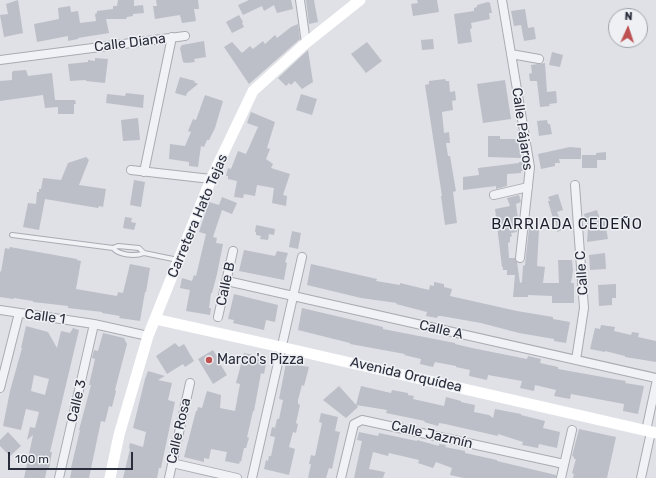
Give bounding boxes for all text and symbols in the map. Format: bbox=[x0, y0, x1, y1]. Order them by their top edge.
north arrow bbox=[608, 8, 648, 48]
text: N bbox=[624, 10, 633, 23]
street label: Calle Diana bbox=[93, 30, 167, 56]
street label: Calle Pájaros bbox=[508, 86, 536, 172]
street label: Carretera Hato Tejas bbox=[164, 152, 232, 280]
district label: BARRIADA CEDEÑO bbox=[491, 216, 643, 234]
street label: Calle C bbox=[572, 250, 592, 296]
street label: Calle B bbox=[213, 261, 239, 307]
street label: Calle 1 bbox=[23, 306, 67, 328]
street label: Calle A bbox=[417, 317, 465, 343]
place label: Marco's Pizza bbox=[217, 352, 304, 368]
street label: Avenida Orquídea bbox=[348, 354, 464, 396]
marker: Marco's Pizza bbox=[204, 355, 214, 365]
street label: Calle 3 bbox=[64, 378, 90, 424]
street label: Calle Rosa bbox=[163, 396, 195, 466]
street label: Calle Jazmín bbox=[390, 417, 474, 453]
scale bar bbox=[10, 444, 135, 470]
text: 100 m bbox=[15, 452, 49, 466]

